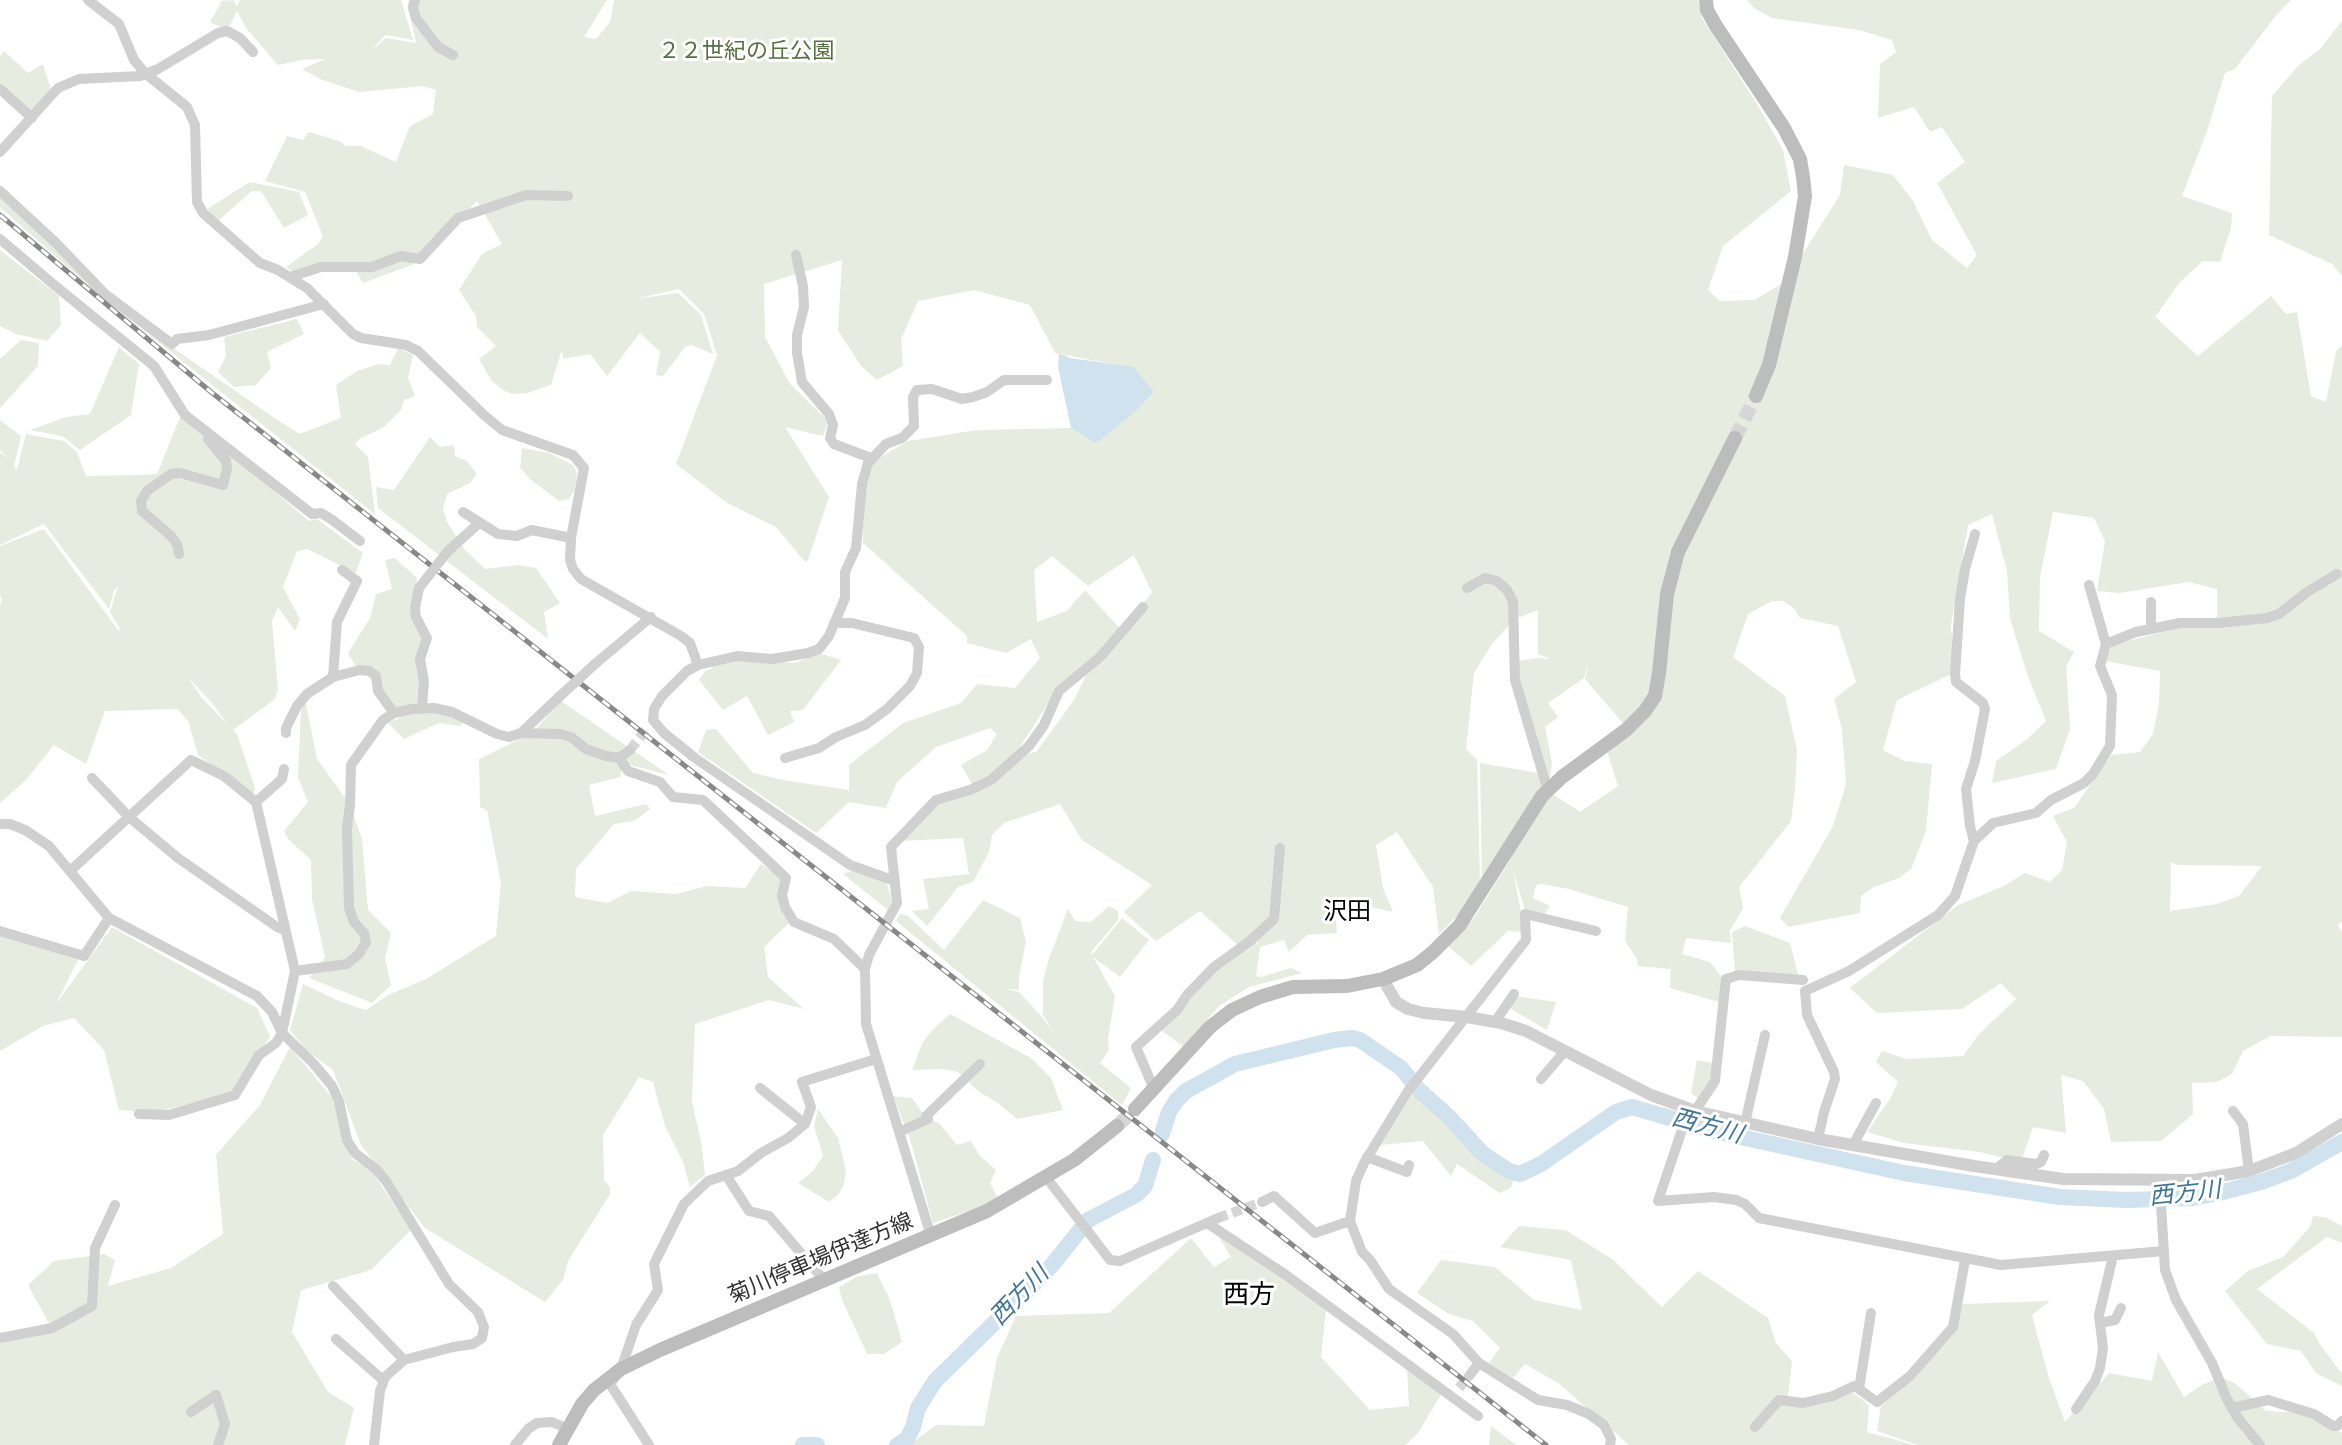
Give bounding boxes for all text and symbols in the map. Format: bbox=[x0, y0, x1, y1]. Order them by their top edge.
park label: ２２世紀の丘公園 bbox=[658, 39, 834, 65]
district label: 沢田 bbox=[1323, 898, 1371, 926]
water label: 西方川 bbox=[1668, 1104, 1746, 1150]
water label: 西方川 bbox=[2148, 1176, 2222, 1212]
street label: 菊川停車場伊達方線 bbox=[725, 1208, 917, 1310]
water label: 西方川 bbox=[985, 1260, 1055, 1332]
district label: 西方 bbox=[1223, 1280, 1275, 1312]

